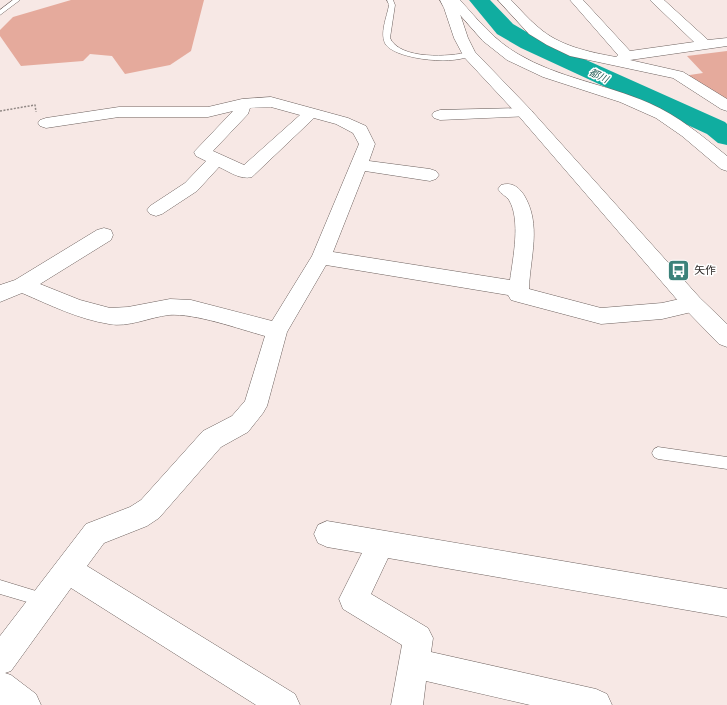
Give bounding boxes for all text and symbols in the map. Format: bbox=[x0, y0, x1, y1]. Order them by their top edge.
water label: 都川 bbox=[587, 66, 611, 86]
bus stop icon: 矢作 bbox=[665, 257, 691, 283]
place label: 矢作 bbox=[694, 264, 716, 277]

